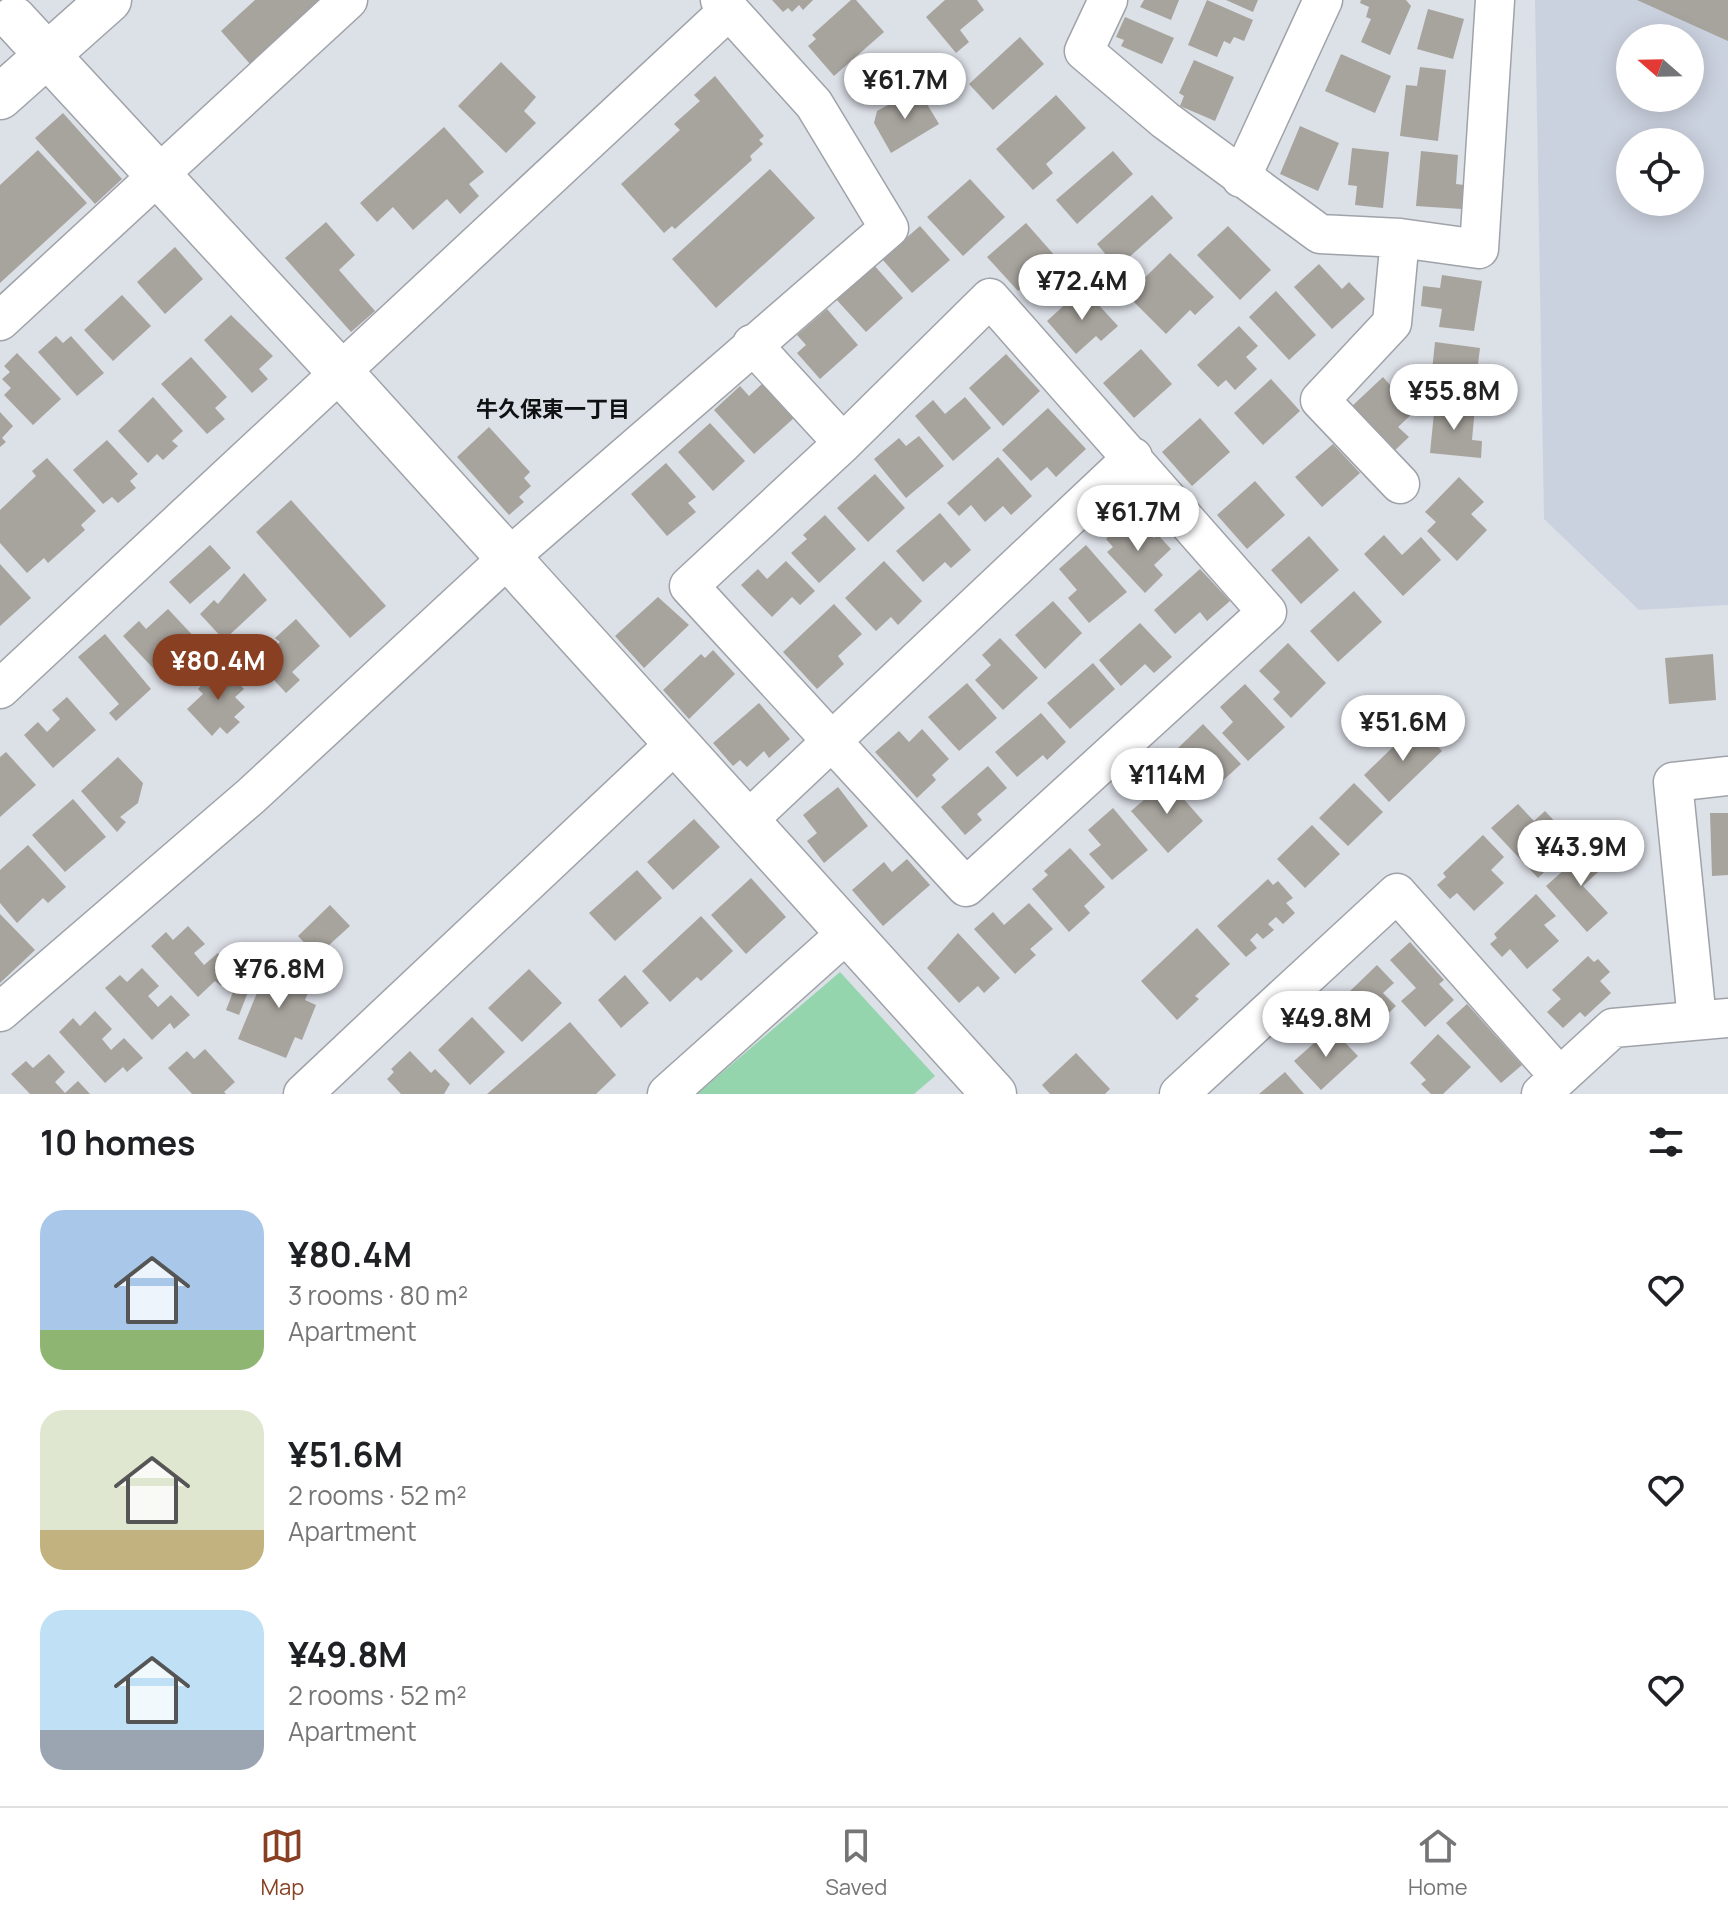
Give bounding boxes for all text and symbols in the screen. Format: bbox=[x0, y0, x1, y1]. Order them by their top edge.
north arrow bbox=[1616, 24, 1704, 112]
map controls bbox=[1616, 24, 1704, 216]
pin: ¥61.7M bbox=[840, 53, 970, 121]
text: ¥61.7M bbox=[862, 61, 948, 97]
button: locate bbox=[1616, 128, 1704, 216]
pin: ¥72.4M bbox=[1017, 254, 1147, 322]
text: ¥72.4M bbox=[1036, 262, 1128, 298]
pin: ¥55.8M bbox=[1389, 364, 1519, 432]
text: ¥55.8M bbox=[1408, 372, 1500, 408]
district label: 牛久保東一丁目 bbox=[476, 394, 630, 424]
pin: ¥61.7M bbox=[1073, 485, 1203, 553]
text: ¥61.7M bbox=[1095, 493, 1181, 529]
pin: ¥80.4M bbox=[153, 634, 283, 702]
text: ¥80.4M bbox=[171, 642, 265, 678]
pin: ¥51.6M bbox=[1338, 695, 1468, 763]
text: ¥51.6M bbox=[1359, 703, 1447, 739]
pin: ¥114M bbox=[1111, 748, 1223, 816]
text: ¥114M bbox=[1129, 756, 1205, 792]
pin: ¥43.9M bbox=[1516, 820, 1646, 888]
text: ¥43.9M bbox=[1535, 828, 1627, 864]
pin: ¥76.8M bbox=[214, 942, 344, 1010]
text: ¥76.8M bbox=[233, 950, 325, 986]
pin: ¥49.8M bbox=[1261, 991, 1391, 1059]
text: ¥49.8M bbox=[1280, 999, 1372, 1035]
text: 10 homes bbox=[40, 1119, 196, 1165]
icon: filters bbox=[1644, 1120, 1688, 1164]
text: ¥80.4M bbox=[288, 1231, 412, 1277]
icon: home bbox=[104, 1242, 200, 1338]
icon: heart bbox=[1644, 1268, 1688, 1312]
text: 3 rooms · 80 m² bbox=[288, 1277, 468, 1313]
text: Apartment bbox=[288, 1313, 417, 1349]
text: ¥51.6M bbox=[288, 1431, 403, 1477]
icon: home bbox=[104, 1442, 200, 1538]
icon: heart bbox=[1644, 1468, 1688, 1512]
text: 2 rooms · 52 m² bbox=[288, 1477, 467, 1513]
text: Apartment bbox=[288, 1513, 417, 1549]
text: ¥49.8M bbox=[288, 1631, 407, 1677]
icon: home bbox=[104, 1642, 200, 1738]
icon: heart bbox=[1644, 1668, 1688, 1712]
text: 2 rooms · 52 m² bbox=[288, 1677, 467, 1713]
text: Apartment bbox=[288, 1713, 417, 1749]
tab: Map bbox=[260, 1824, 304, 1902]
tab: Saved bbox=[825, 1824, 887, 1902]
tab: Home bbox=[1408, 1824, 1468, 1902]

